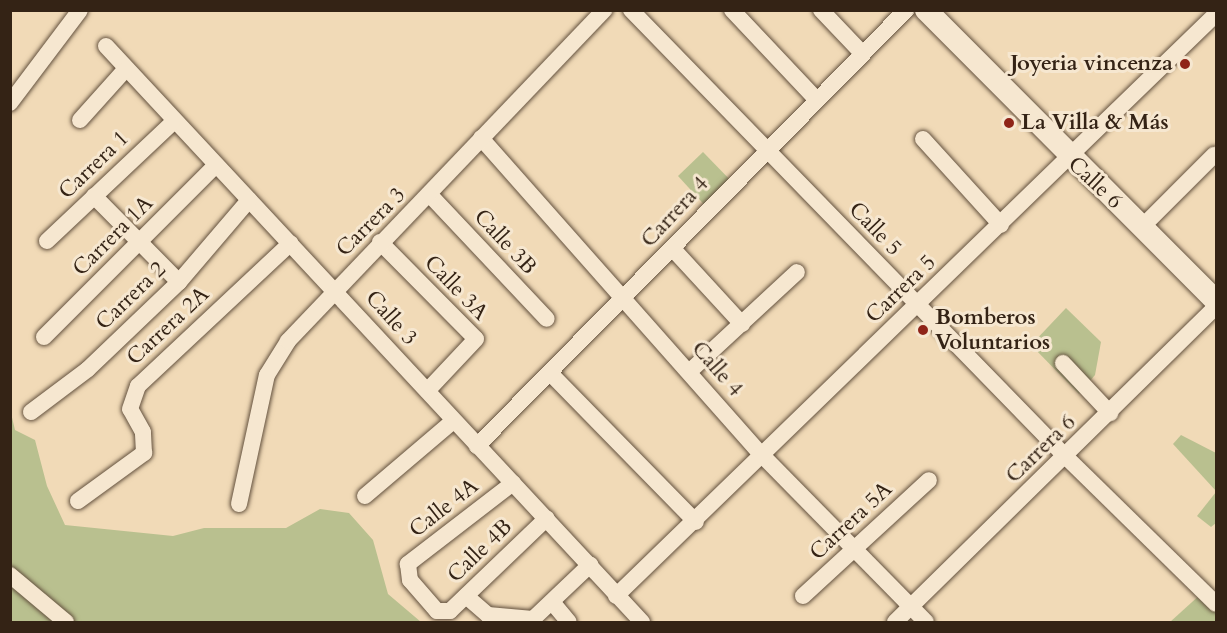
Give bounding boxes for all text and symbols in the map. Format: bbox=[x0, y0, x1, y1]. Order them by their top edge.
place label: Joyeria vincenza bbox=[1010, 51, 1173, 77]
marker: Joyeria vincenza bbox=[1178, 57, 1192, 71]
place label: La Villa & Más bbox=[1021, 110, 1169, 136]
marker: La Villa & Más bbox=[1002, 116, 1016, 130]
street label: Carrera 1 bbox=[54, 125, 134, 205]
street label: Calle 6 bbox=[1062, 151, 1128, 215]
street label: Carrera 4 bbox=[636, 171, 714, 253]
street label: Carrera 3 bbox=[331, 182, 411, 262]
street label: Carrera 1A bbox=[67, 190, 159, 282]
street label: Calle 5 bbox=[843, 197, 907, 261]
street label: Calle 3B bbox=[468, 204, 542, 280]
street label: Carrera 5 bbox=[861, 249, 941, 329]
street label: Calle 3A bbox=[419, 250, 493, 326]
street label: Carrera 2 bbox=[91, 256, 171, 336]
street label: Carrera 2A bbox=[121, 281, 215, 371]
street label: Calle 3 bbox=[360, 285, 422, 351]
place label: Bomberos Voluntarios bbox=[935, 304, 1050, 356]
marker: Bomberos Voluntarios bbox=[916, 323, 930, 337]
street label: Calle 4 bbox=[686, 336, 748, 402]
street label: Carrera 6 bbox=[1001, 409, 1081, 489]
street label: Calle 4A bbox=[404, 473, 484, 543]
street label: Carrera 5A bbox=[804, 476, 898, 566]
street label: Calle 4B bbox=[442, 514, 518, 588]

